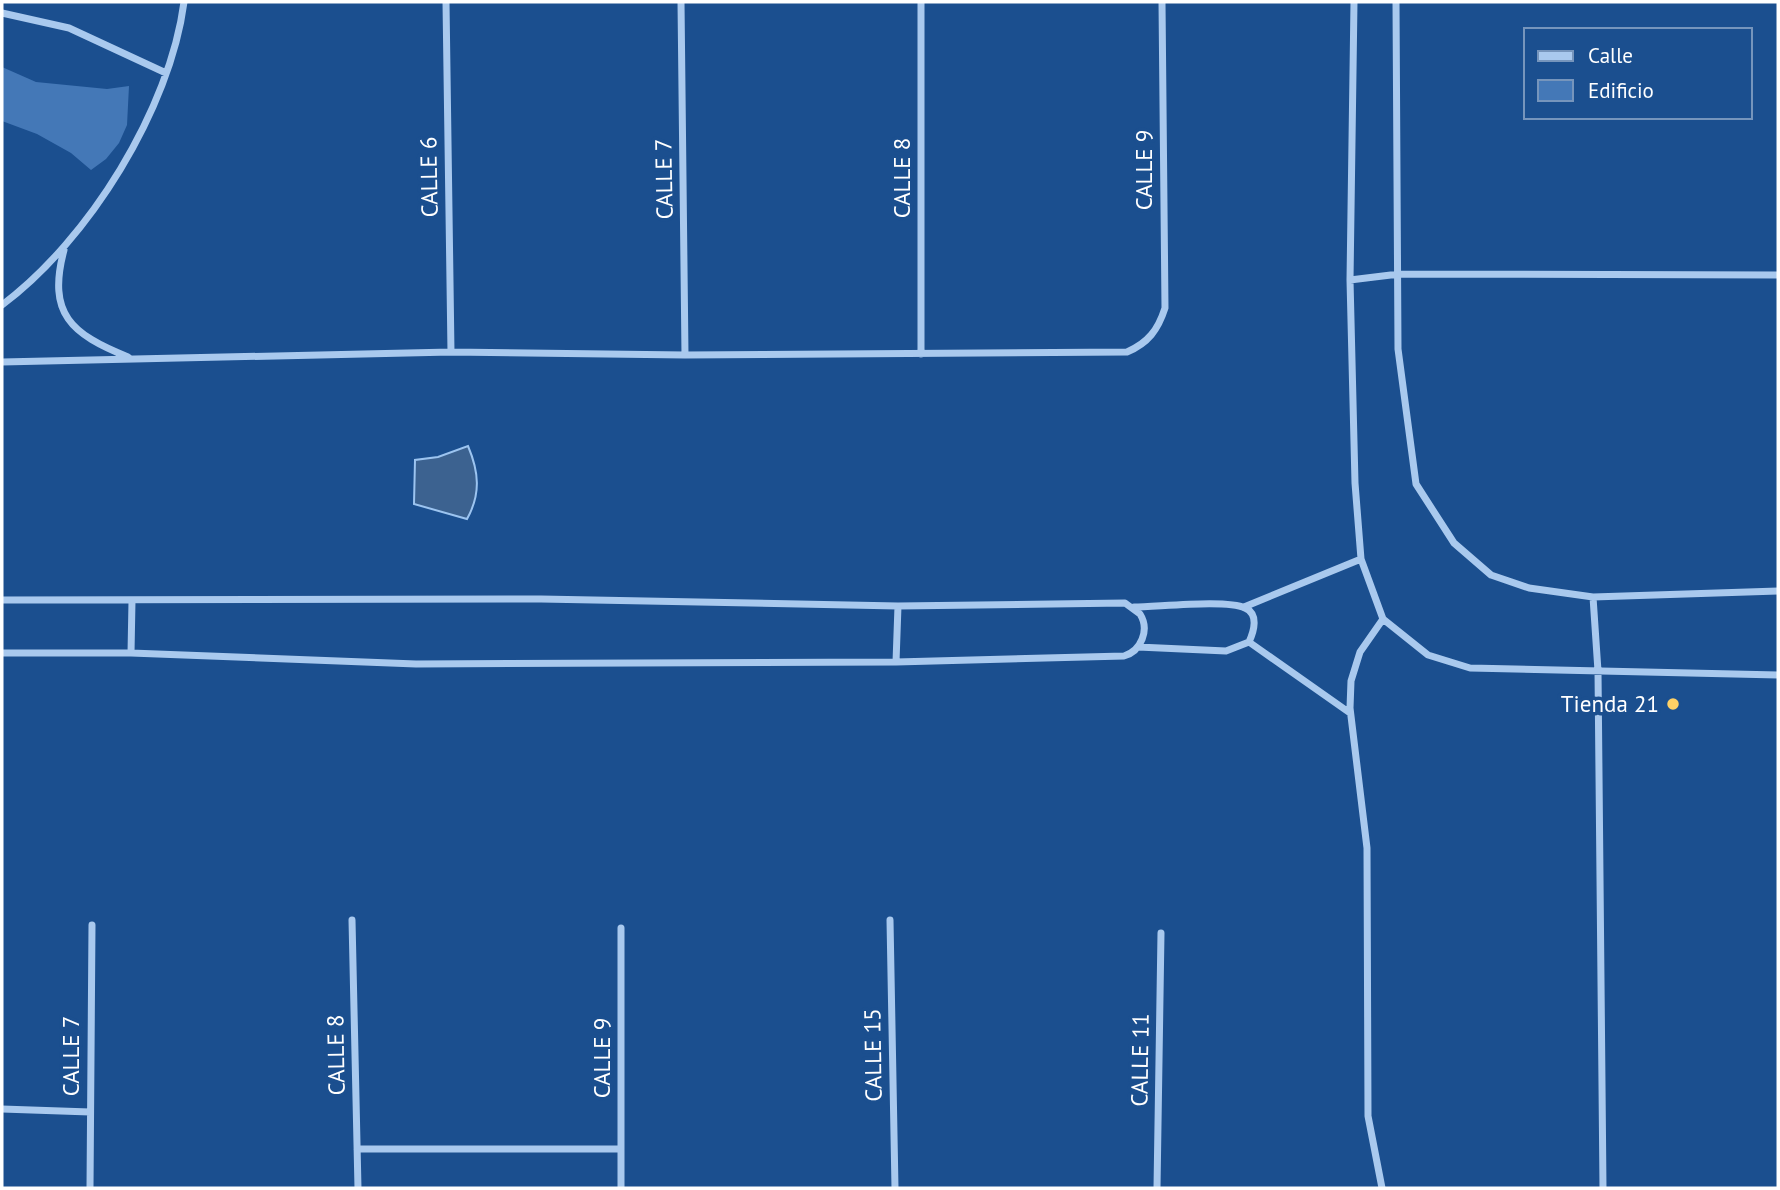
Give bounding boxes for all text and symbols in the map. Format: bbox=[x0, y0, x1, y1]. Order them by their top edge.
legend bbox=[1524, 28, 1752, 119]
text: Calle bbox=[1588, 42, 1633, 69]
text: Edificio bbox=[1588, 77, 1654, 104]
street label: CALLE 9 bbox=[1129, 130, 1158, 210]
street label: CALLE 6 bbox=[413, 136, 444, 218]
street label: CALLE 7 bbox=[648, 138, 679, 220]
street label: CALLE 8 bbox=[887, 138, 916, 218]
place label: Tienda 21 bbox=[1561, 689, 1659, 718]
marker: Tienda 21 bbox=[1665, 696, 1681, 712]
street label: CALLE 15 bbox=[857, 1008, 888, 1102]
street label: CALLE 11 bbox=[1124, 1013, 1155, 1107]
street label: CALLE 8 bbox=[320, 1014, 351, 1096]
street label: CALLE 7 bbox=[56, 1016, 85, 1096]
street label: CALLE 9 bbox=[587, 1018, 616, 1098]

